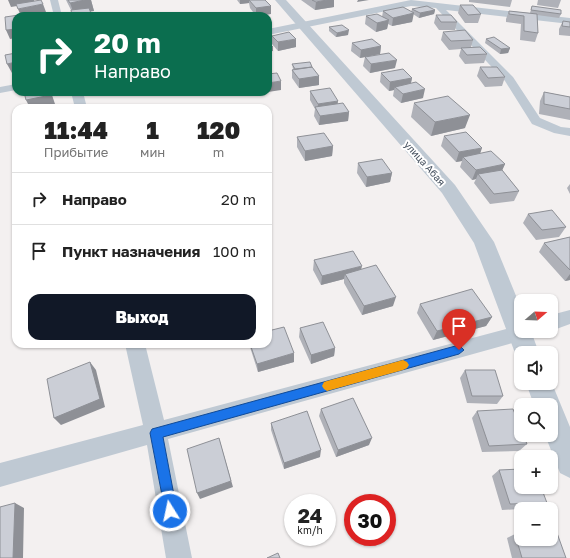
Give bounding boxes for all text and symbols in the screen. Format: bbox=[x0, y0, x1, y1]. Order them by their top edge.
text: 20 m bbox=[94, 26, 161, 59]
icon: right bbox=[28, 28, 80, 80]
text: Направо bbox=[94, 60, 171, 82]
text: 11:44 bbox=[44, 115, 108, 144]
text: 1 bbox=[146, 115, 159, 144]
text: 120 bbox=[197, 115, 240, 144]
street label: улица Абая bbox=[402, 138, 448, 188]
text: Прибытие bbox=[44, 144, 108, 160]
text: мин bbox=[140, 144, 165, 160]
text: m bbox=[213, 144, 224, 160]
icon: right bbox=[28, 188, 50, 210]
text: Направо bbox=[62, 190, 127, 208]
text: 20 m bbox=[221, 190, 256, 208]
icon: arrive bbox=[28, 240, 50, 262]
text: Пункт назначения bbox=[62, 242, 200, 260]
text: 100 m bbox=[213, 242, 256, 260]
button: Выход bbox=[28, 294, 256, 340]
north arrow bbox=[514, 294, 558, 338]
map controls bbox=[514, 294, 558, 546]
pin bbox=[442, 309, 476, 350]
icon: arrive bbox=[448, 315, 470, 337]
button: sound bbox=[514, 346, 558, 390]
button: search bbox=[514, 398, 558, 442]
button: + bbox=[514, 450, 558, 494]
position arrow bbox=[149, 490, 191, 532]
speed limit sign: 30 bbox=[344, 494, 396, 546]
button: − bbox=[514, 502, 558, 546]
text: 24 bbox=[298, 503, 322, 527]
text: km/h bbox=[297, 524, 323, 536]

